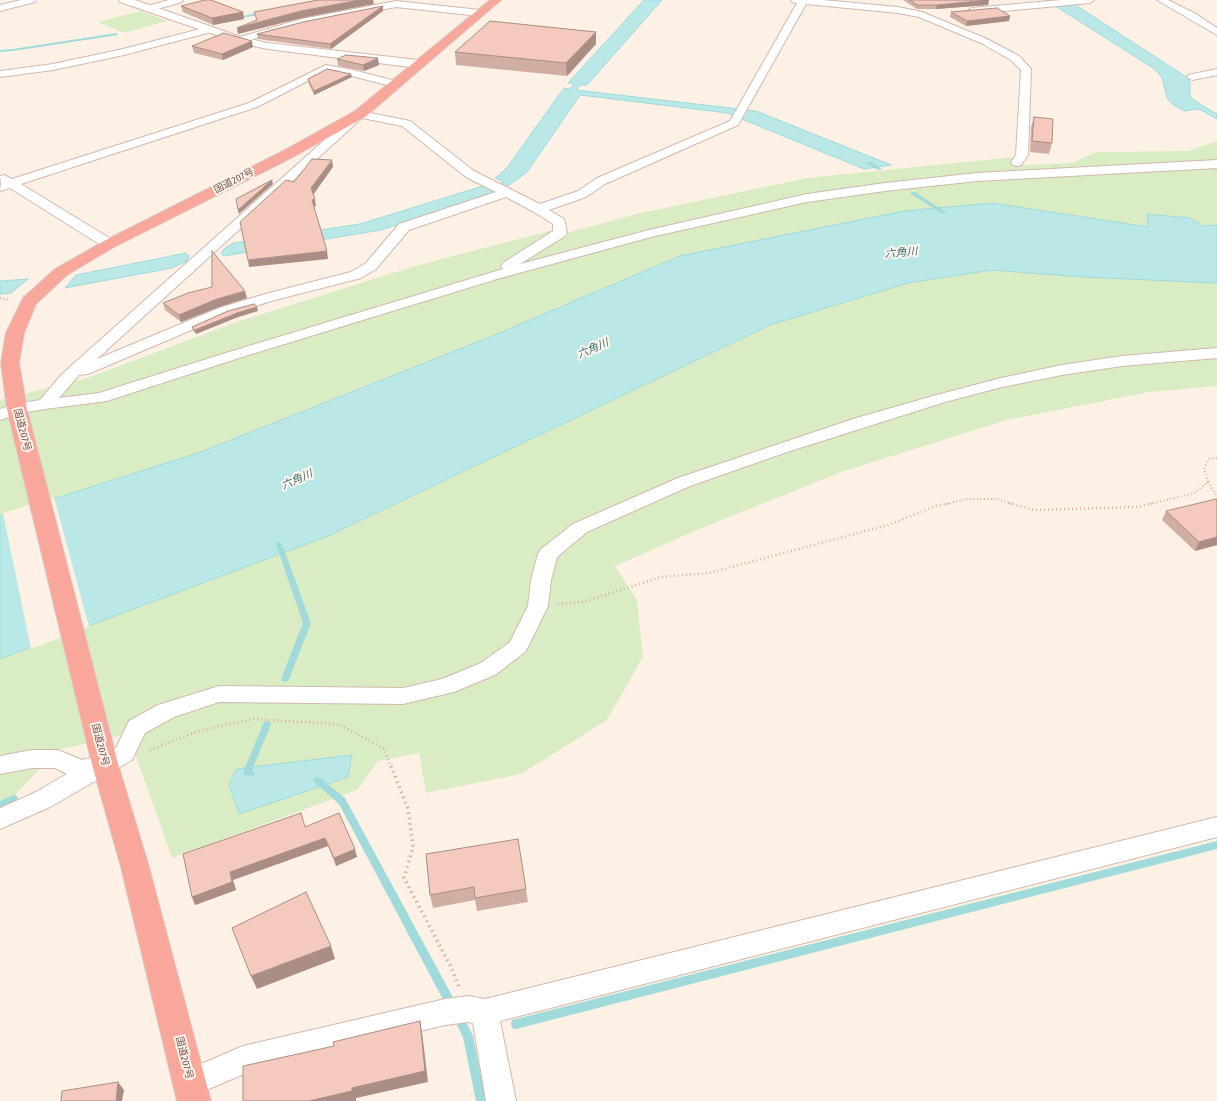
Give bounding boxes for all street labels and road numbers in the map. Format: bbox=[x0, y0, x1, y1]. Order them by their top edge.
street label: 国道207号 bbox=[212, 166, 256, 196]
street label: 国道207号 bbox=[11, 407, 33, 453]
street label: 国道207号 bbox=[89, 722, 111, 768]
street label: 国道207号 bbox=[173, 1035, 195, 1081]

